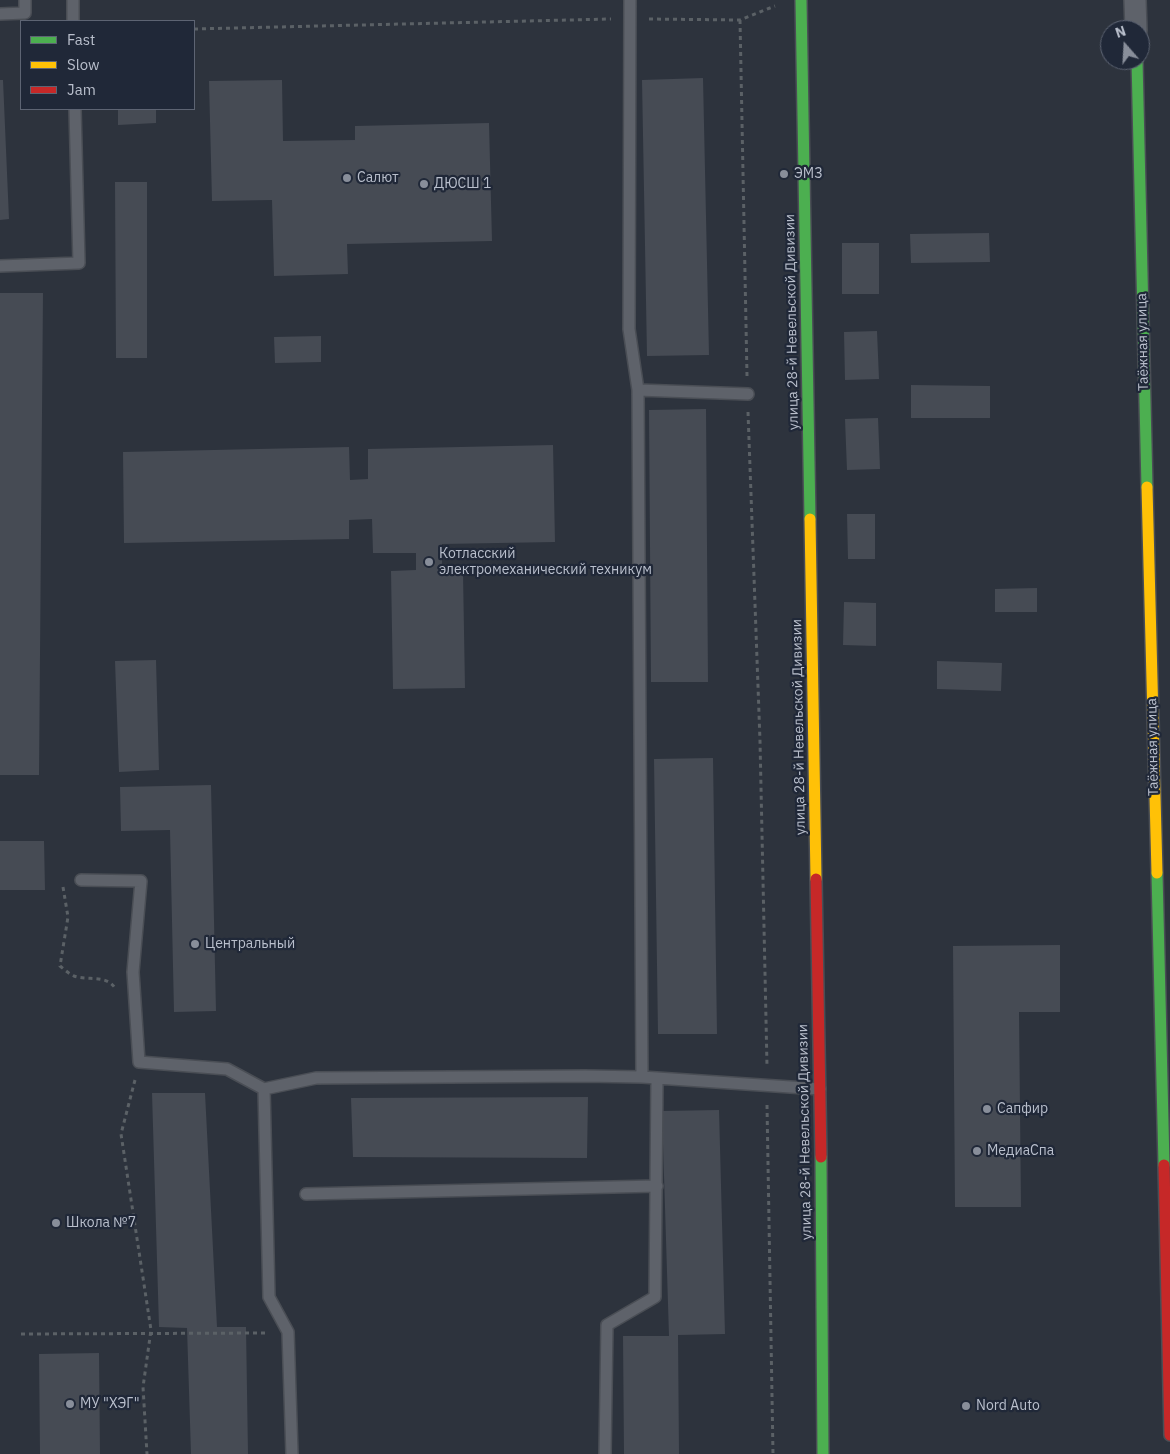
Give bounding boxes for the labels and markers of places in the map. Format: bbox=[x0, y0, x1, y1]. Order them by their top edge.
place label: ЭМЗ bbox=[794, 166, 823, 182]
marker: ЭМЗ bbox=[778, 168, 790, 180]
place label: Салют bbox=[357, 170, 399, 186]
marker: Салют bbox=[341, 172, 353, 184]
place label: ДЮСШ 1 bbox=[434, 176, 491, 192]
marker: ДЮСШ 1 bbox=[418, 178, 430, 190]
place label: Котласский электромеханический техникум bbox=[439, 546, 652, 578]
marker: Котласский электромеханический техникум bbox=[423, 556, 435, 568]
place label: Центральный bbox=[205, 936, 295, 952]
marker: Центральный bbox=[189, 938, 201, 950]
place label: Сапфир bbox=[997, 1101, 1048, 1117]
marker: Сапфир bbox=[981, 1103, 993, 1115]
place label: МедиаСпа bbox=[987, 1143, 1054, 1159]
marker: МедиаСпа bbox=[971, 1145, 983, 1157]
place label: Школа №7 bbox=[66, 1215, 136, 1231]
marker: Школа №7 bbox=[50, 1217, 62, 1229]
place label: МУ "ХЭГ" bbox=[80, 1396, 140, 1412]
marker: МУ "ХЭГ" bbox=[64, 1398, 76, 1410]
place label: Nord Auto bbox=[976, 1398, 1040, 1414]
marker: Nord Auto bbox=[960, 1400, 972, 1412]

